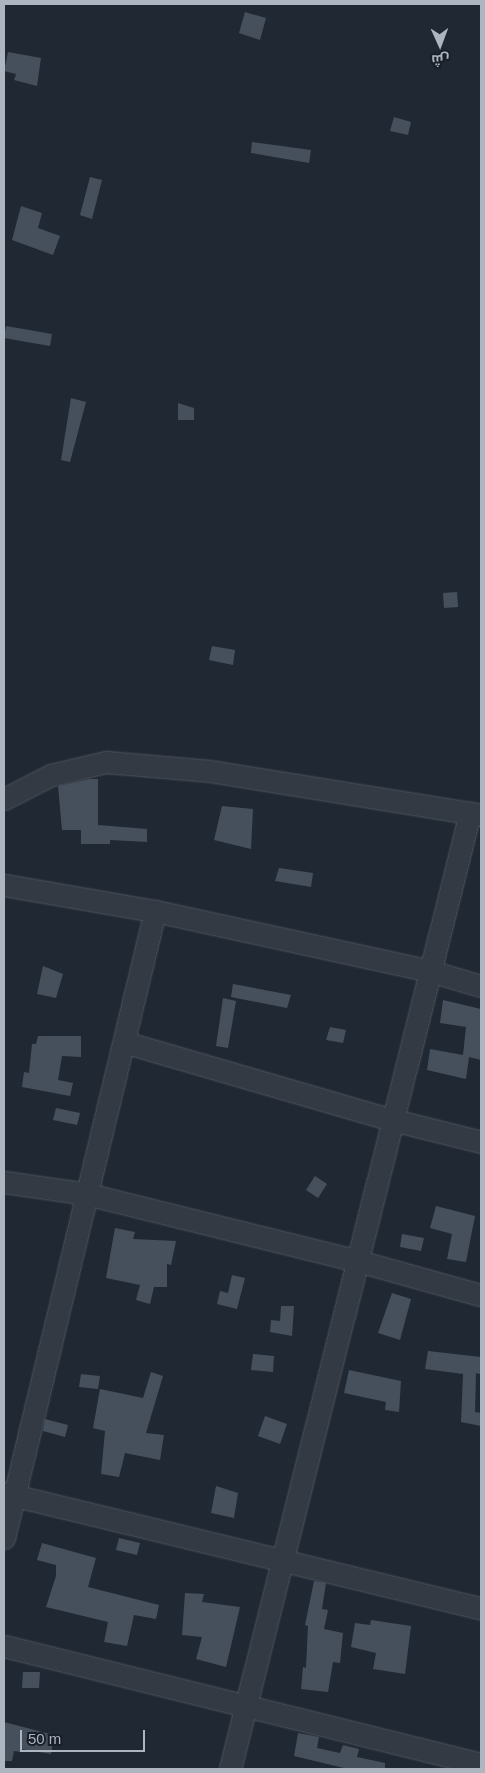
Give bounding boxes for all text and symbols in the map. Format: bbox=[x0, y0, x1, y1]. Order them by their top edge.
north arrow bbox=[415, 20, 465, 70]
text: ش bbox=[431, 52, 450, 68]
scale bar bbox=[22, 1720, 148, 1752]
text: 50 m bbox=[28, 1730, 61, 1747]

